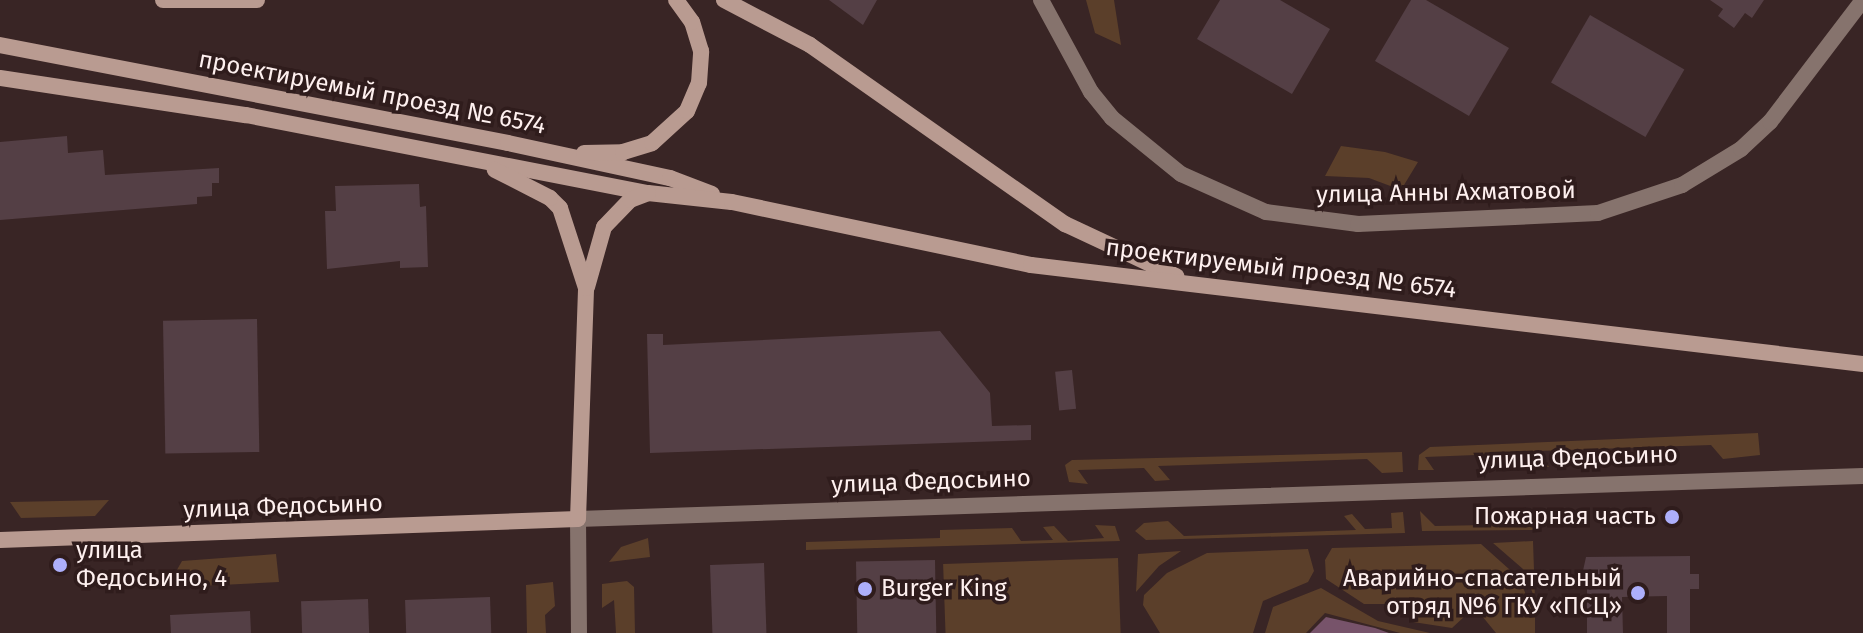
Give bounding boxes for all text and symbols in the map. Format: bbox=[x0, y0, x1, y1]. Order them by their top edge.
street label: проектируемый проезд № 6574 bbox=[196, 45, 548, 141]
street label: улица Анны Ахматовой bbox=[1316, 176, 1576, 210]
street label: проектируемый проезд № 6574 bbox=[1104, 233, 1458, 305]
street label: улица Федосьино bbox=[1478, 440, 1678, 476]
street label: улица Федосьино bbox=[831, 464, 1031, 500]
street label: улица Федосьино bbox=[183, 489, 383, 525]
place label: Пожарная часть bbox=[1474, 503, 1656, 531]
marker: Пожарная часть bbox=[1663, 508, 1681, 526]
place label: улица Федосьино, 4 bbox=[76, 537, 227, 593]
marker: улица Федосьино, 4 bbox=[51, 556, 69, 574]
place label: Аварийно-спасательный отряд №6 ГКУ «ПСЦ» bbox=[1343, 565, 1622, 621]
place label: Burger King bbox=[881, 575, 1007, 603]
marker: Burger King bbox=[856, 580, 874, 598]
marker: Аварийно-спасательный отряд №6 ГКУ «ПСЦ» bbox=[1629, 584, 1647, 602]

